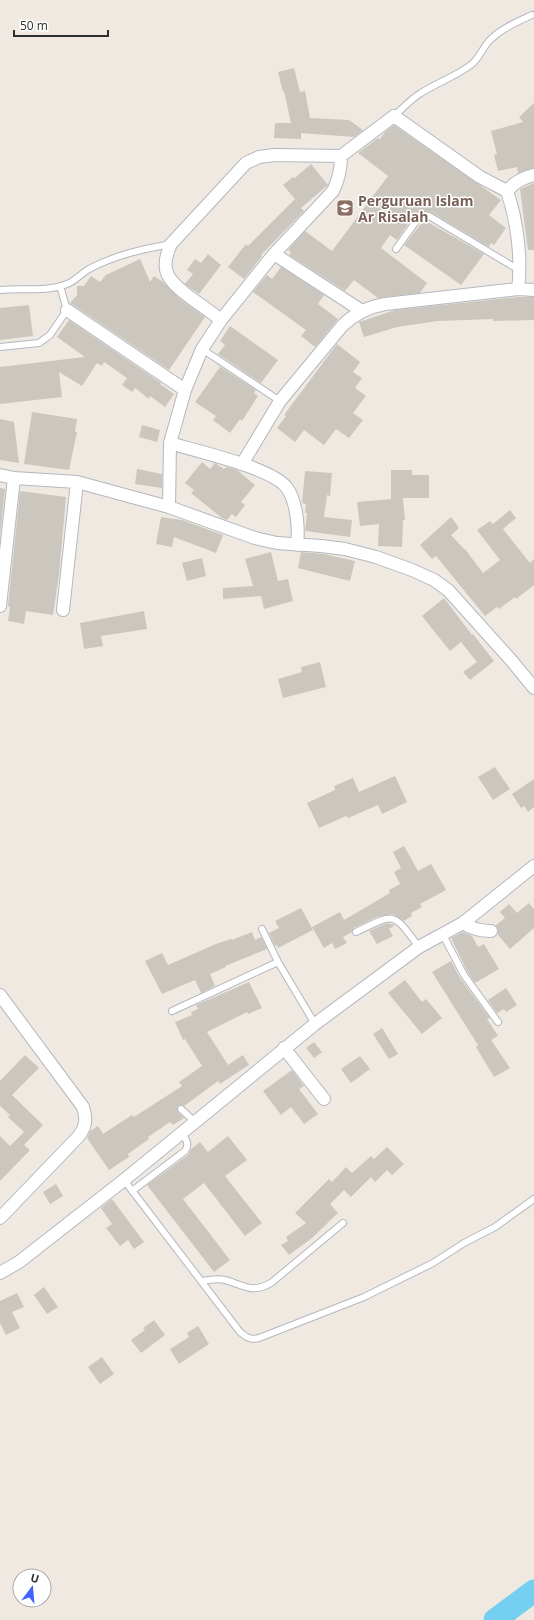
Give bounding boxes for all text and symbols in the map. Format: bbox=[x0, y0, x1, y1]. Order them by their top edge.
scale bar bbox=[14, 12, 108, 38]
text: 50 m bbox=[20, 17, 48, 34]
place label: Perguruan Islam Ar Risalah bbox=[358, 191, 473, 226]
school or university icon: Perguruan Islam Ar Risalah bbox=[335, 198, 355, 218]
north arrow bbox=[12, 1568, 52, 1608]
text: U bbox=[29, 1570, 41, 1586]

